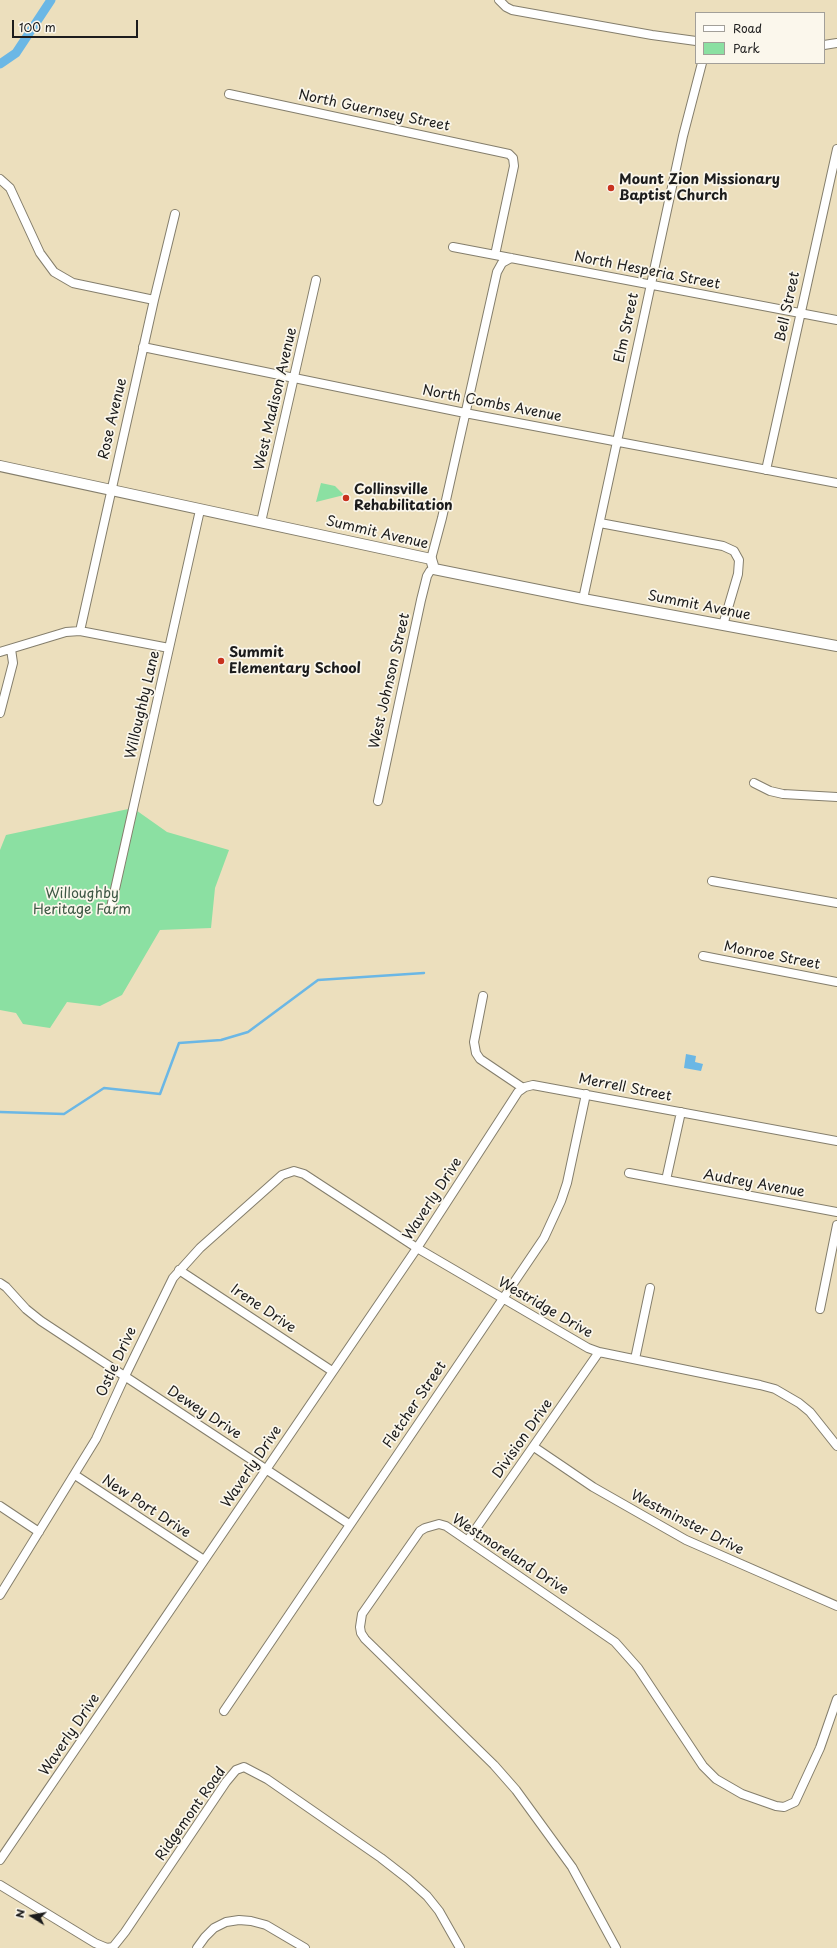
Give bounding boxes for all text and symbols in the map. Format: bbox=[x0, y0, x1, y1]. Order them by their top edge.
scale bar bbox=[14, 12, 140, 38]
legend bbox=[695, 12, 825, 64]
text: 100 m bbox=[19, 18, 56, 36]
text: Road bbox=[733, 19, 762, 37]
text: Park bbox=[733, 39, 760, 57]
street label: North Guernsey Street bbox=[297, 87, 451, 135]
place label: Mount Zion Missionary Baptist Church bbox=[619, 172, 780, 204]
marker: Mount Zion Missionary Baptist Church bbox=[606, 183, 616, 193]
street label: North Hesperia Street bbox=[573, 249, 721, 293]
street label: Bell Street bbox=[772, 270, 804, 344]
street label: Elm Street bbox=[611, 291, 643, 365]
street label: West Madison Avenue bbox=[251, 326, 301, 472]
street label: Rose Avenue bbox=[95, 377, 131, 461]
street label: North Combs Avenue bbox=[421, 382, 563, 426]
place label: Collinsville Rehabilitation bbox=[354, 482, 453, 514]
marker: Collinsville Rehabilitation bbox=[341, 493, 351, 503]
street label: Summit Avenue bbox=[324, 513, 430, 553]
street label: Summit Avenue bbox=[646, 588, 752, 624]
street label: West Johnson Street bbox=[366, 611, 414, 751]
place label: Summit Elementary School bbox=[229, 645, 361, 678]
street label: Willoughby Lane bbox=[122, 649, 164, 761]
marker: Summit Elementary School bbox=[216, 656, 226, 666]
park label: Willoughby Heritage Farm bbox=[33, 886, 131, 918]
street label: Monroe Street bbox=[722, 938, 822, 974]
street label: Merrell Street bbox=[577, 1071, 673, 1105]
street label: Waverly Drive bbox=[400, 1154, 466, 1244]
street label: Audrey Avenue bbox=[702, 1167, 806, 1201]
street label: Westridge Drive bbox=[495, 1274, 595, 1342]
street label: Irene Drive bbox=[227, 1281, 299, 1337]
street label: Ostle Drive bbox=[94, 1324, 140, 1400]
street label: Fletcher Street bbox=[380, 1358, 450, 1452]
street label: Dewey Drive bbox=[164, 1383, 244, 1443]
street label: Division Drive bbox=[489, 1396, 557, 1482]
street label: Waverly Drive bbox=[218, 1423, 286, 1511]
street label: New Port Drive bbox=[98, 1472, 194, 1542]
street label: Westminster Drive bbox=[628, 1487, 746, 1559]
street label: Westmoreland Drive bbox=[449, 1511, 571, 1599]
street label: Waverly Drive bbox=[36, 1691, 104, 1779]
street label: Ridgemont Road bbox=[152, 1764, 230, 1864]
north arrow bbox=[12, 1896, 52, 1936]
text: N bbox=[11, 1908, 29, 1920]

